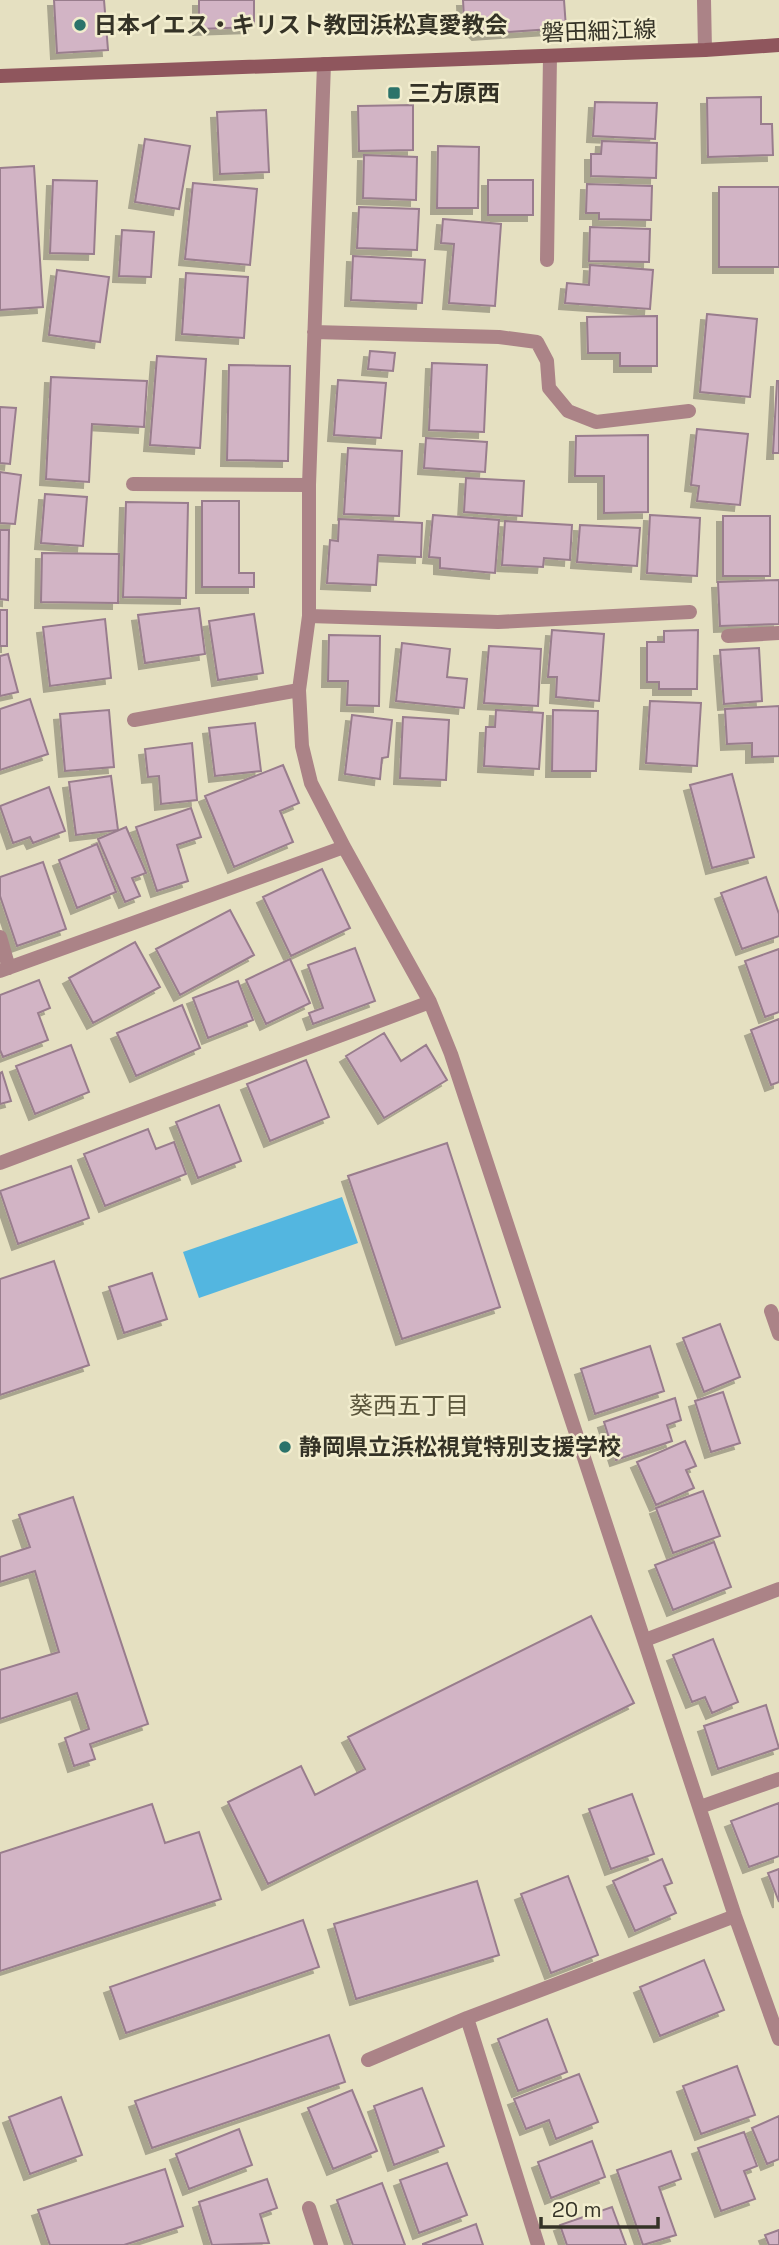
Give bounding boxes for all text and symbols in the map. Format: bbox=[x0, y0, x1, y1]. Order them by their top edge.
place label: 日本イエス・キリスト教団浜松真愛教会 bbox=[94, 10, 508, 40]
street label: 磐田細江線 bbox=[541, 14, 657, 48]
marker: 日本イエス・キリスト教団浜松真愛教会 bbox=[72, 17, 88, 33]
place label: 三方原西 bbox=[408, 78, 500, 108]
marker: 三方原西 bbox=[386, 85, 402, 101]
district label: 葵西五丁目 bbox=[349, 1390, 469, 1421]
place label: 静岡県立浜松視覚特別支援学校 bbox=[299, 1432, 621, 1462]
marker: 静岡県立浜松視覚特別支援学校 bbox=[277, 1439, 293, 1455]
scale bar bbox=[541, 2186, 658, 2230]
text: 20 m bbox=[552, 2196, 602, 2223]

